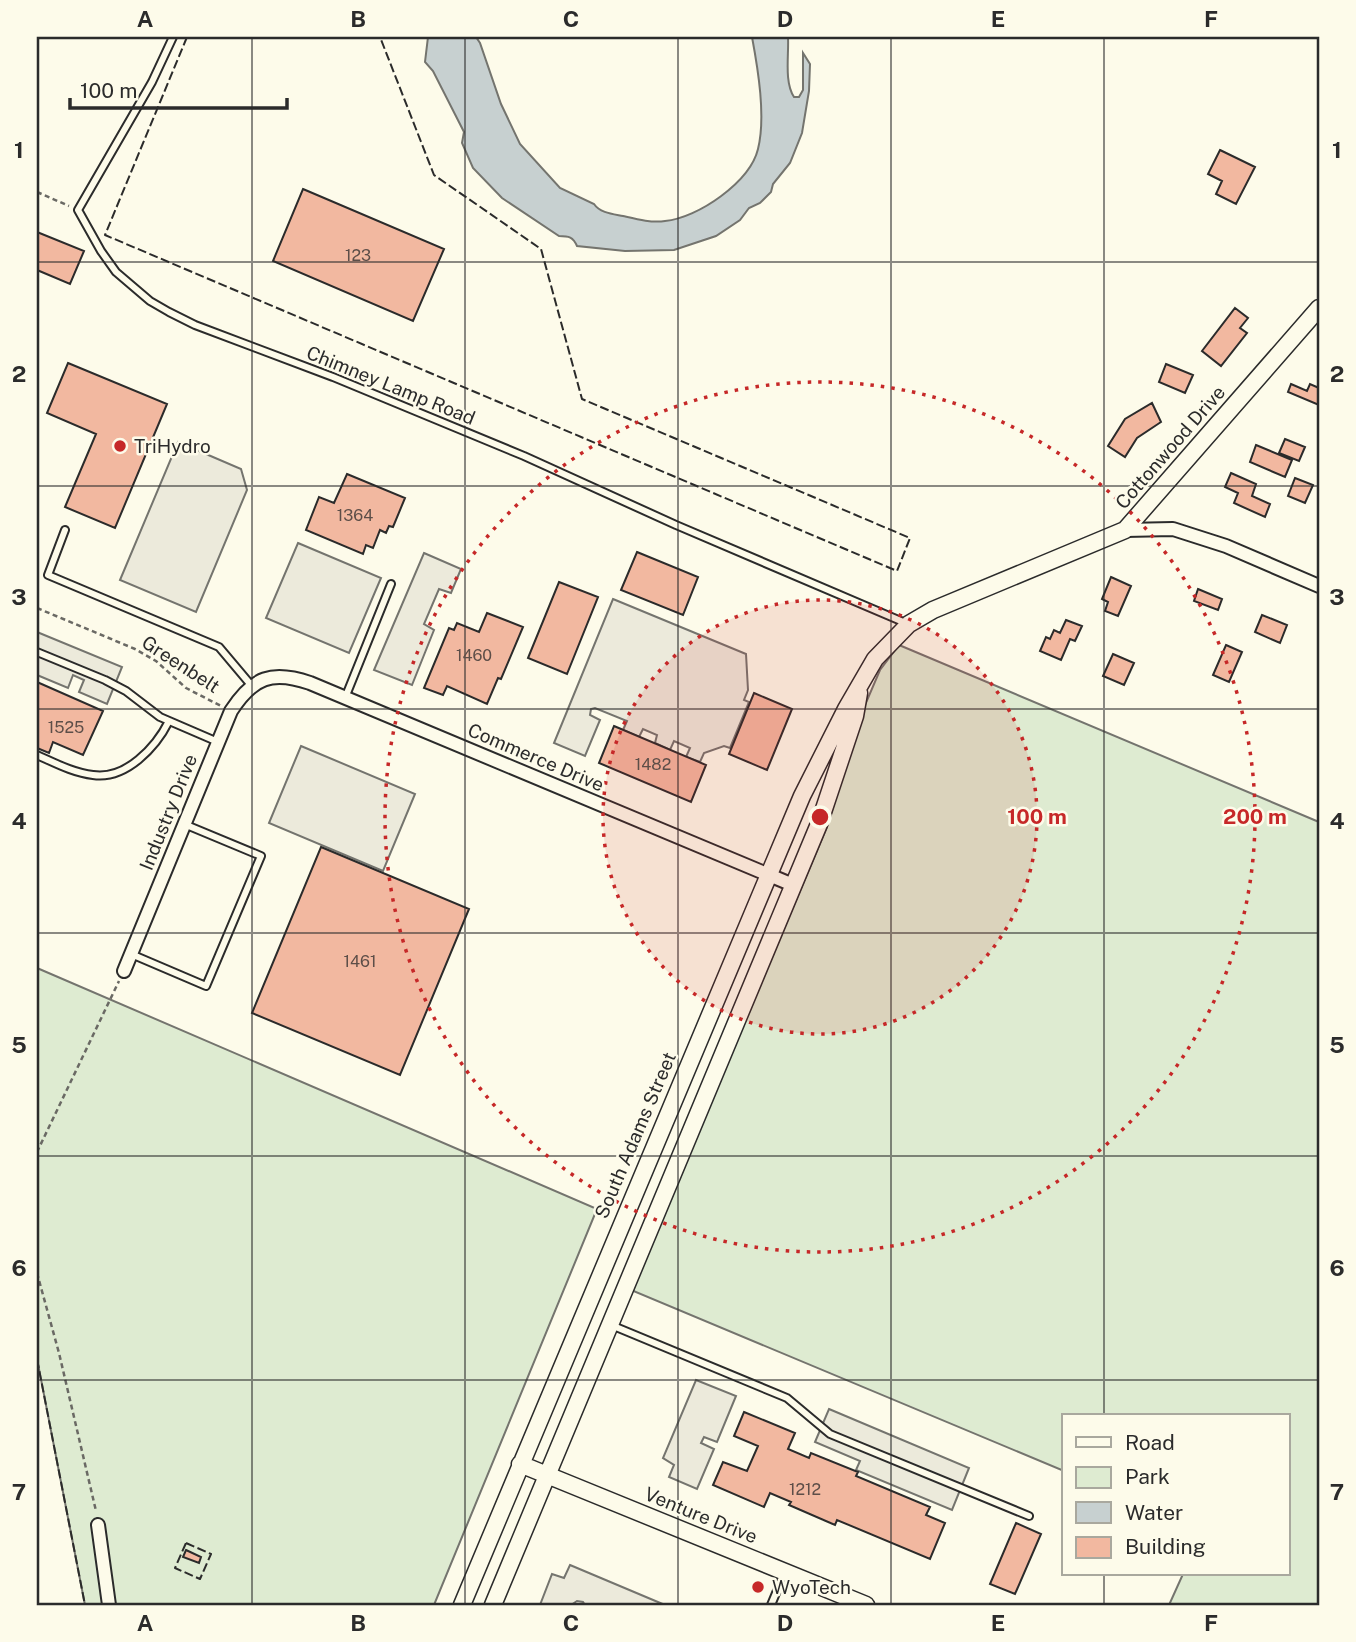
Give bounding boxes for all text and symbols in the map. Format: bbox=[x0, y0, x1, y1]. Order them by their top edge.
text: A bbox=[137, 5, 154, 32]
text: B bbox=[350, 5, 366, 32]
text: C bbox=[563, 5, 579, 32]
text: D bbox=[777, 5, 793, 32]
text: E bbox=[991, 5, 1005, 32]
text: F bbox=[1204, 5, 1218, 32]
scale bar bbox=[70, 66, 287, 110]
text: 100 m bbox=[80, 78, 137, 103]
text: 1 bbox=[14, 136, 24, 163]
text: 1 bbox=[1332, 136, 1342, 163]
house number: 123 bbox=[345, 246, 371, 265]
street label: Chimney Lamp Road bbox=[303, 341, 479, 429]
text: 2 bbox=[12, 360, 26, 387]
text: 2 bbox=[1330, 360, 1344, 387]
street label: Cottonwood Drive bbox=[1111, 381, 1229, 513]
place label: TriHydro bbox=[134, 435, 211, 457]
marker: TriHydro bbox=[112, 438, 128, 454]
house number: 1364 bbox=[337, 506, 373, 525]
text: 3 bbox=[11, 583, 27, 610]
text: 3 bbox=[1329, 583, 1345, 610]
street label: Greenbelt bbox=[138, 631, 224, 697]
house number: 1460 bbox=[456, 646, 492, 665]
house number: 1525 bbox=[48, 718, 84, 737]
street label: Commerce Drive bbox=[465, 718, 607, 796]
street label: Industry Drive bbox=[135, 751, 201, 873]
house number: 1482 bbox=[635, 755, 671, 774]
text: 100 m bbox=[1007, 804, 1067, 829]
text: 200 m bbox=[1223, 804, 1287, 829]
centre of rings bbox=[808, 805, 832, 829]
text: 4 bbox=[11, 807, 27, 834]
text: 4 bbox=[1329, 807, 1345, 834]
house number: 1461 bbox=[343, 952, 377, 971]
text: 5 bbox=[11, 1031, 27, 1058]
text: 5 bbox=[1329, 1031, 1345, 1058]
street label: South Adams Street bbox=[590, 1049, 680, 1221]
text: 6 bbox=[11, 1254, 27, 1281]
text: 6 bbox=[1329, 1254, 1345, 1281]
legend bbox=[1062, 1414, 1290, 1576]
text: Road bbox=[1125, 1430, 1175, 1455]
text: Park bbox=[1125, 1464, 1170, 1489]
text: 7 bbox=[12, 1478, 26, 1505]
text: 7 bbox=[1330, 1478, 1344, 1505]
house number: 1212 bbox=[789, 1480, 821, 1499]
street label: Venture Drive bbox=[641, 1482, 761, 1548]
text: Water bbox=[1125, 1500, 1183, 1525]
text: Building bbox=[1125, 1534, 1206, 1559]
place label: WyoTech bbox=[772, 1576, 851, 1598]
marker: WyoTech bbox=[750, 1579, 766, 1595]
text: A bbox=[137, 1609, 154, 1636]
text: B bbox=[350, 1609, 366, 1636]
text: C bbox=[563, 1609, 579, 1636]
text: D bbox=[777, 1609, 793, 1636]
text: E bbox=[991, 1609, 1005, 1636]
text: F bbox=[1204, 1609, 1218, 1636]

